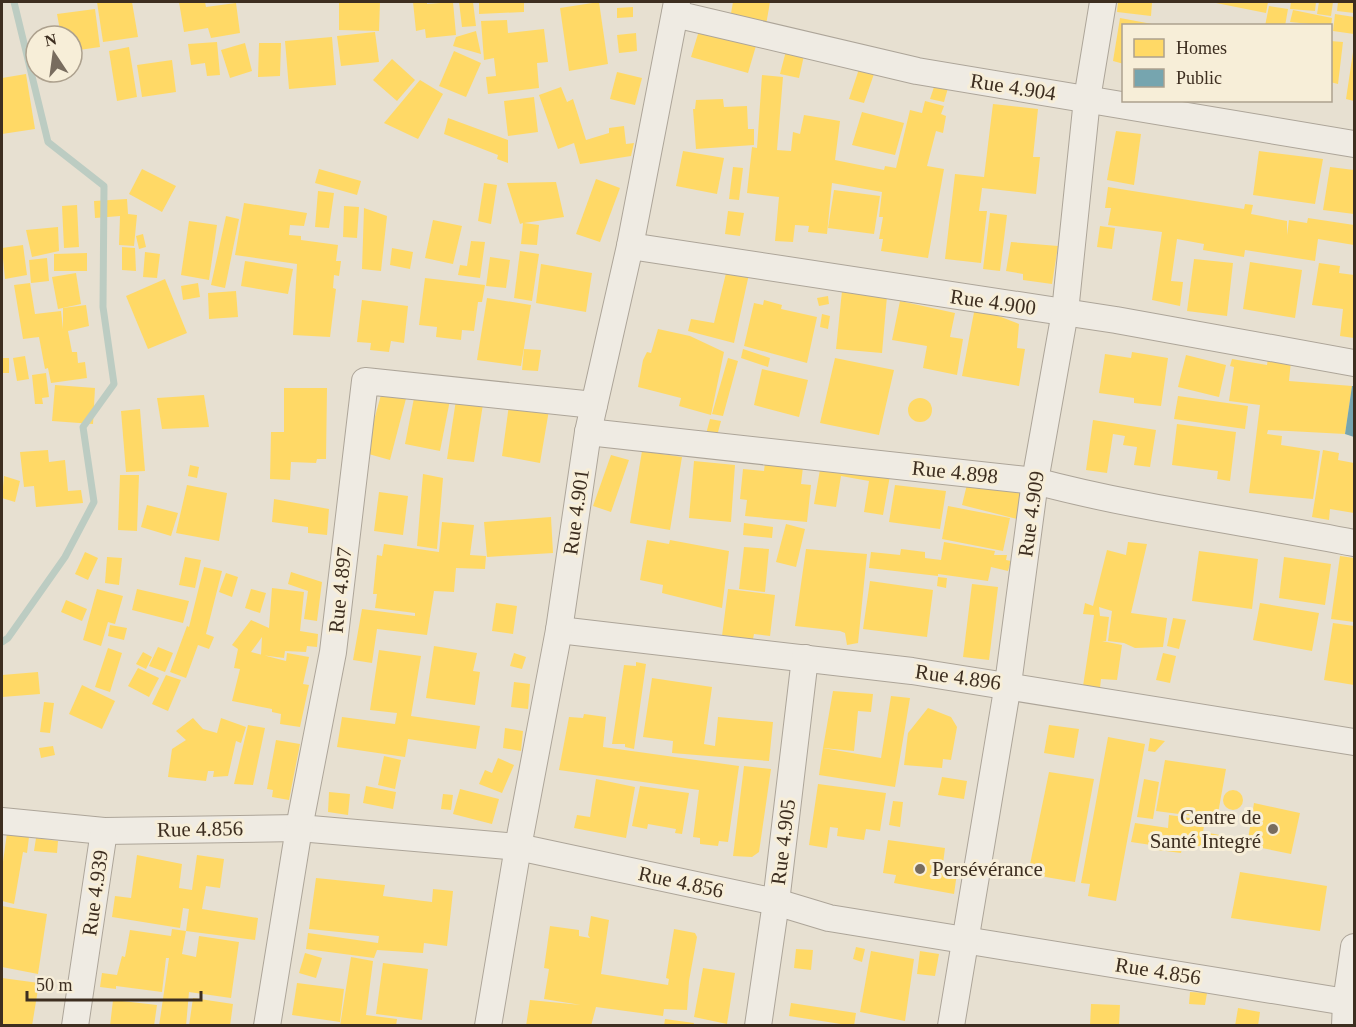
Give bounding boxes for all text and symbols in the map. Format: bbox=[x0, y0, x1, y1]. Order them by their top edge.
north arrow bbox=[24, 24, 84, 84]
legend bbox=[1122, 24, 1332, 102]
text: N bbox=[43, 30, 59, 49]
text: Homes bbox=[1176, 38, 1227, 58]
street label: Rue 4.904 bbox=[968, 68, 1058, 106]
text: Public bbox=[1176, 68, 1222, 88]
street label: Rue 4.900 bbox=[949, 284, 1037, 320]
street label: Rue 4.898 bbox=[911, 456, 999, 488]
street label: Rue 4.901 bbox=[558, 468, 594, 556]
street label: Rue 4.909 bbox=[1013, 470, 1049, 558]
street label: Rue 4.897 bbox=[324, 546, 356, 634]
street label: Rue 4.896 bbox=[914, 659, 1002, 695]
street label: Rue 4.905 bbox=[766, 798, 800, 886]
place label: Centre de Santé Integré bbox=[1150, 805, 1261, 853]
street label: Rue 4.856 bbox=[157, 816, 243, 842]
marker: Centre de Santé Integré bbox=[1266, 822, 1280, 836]
street label: Rue 4.939 bbox=[77, 849, 113, 937]
place label: Persévérance bbox=[932, 857, 1043, 881]
street label: Rue 4.856 bbox=[636, 861, 726, 903]
marker: Persévérance bbox=[913, 862, 927, 876]
street label: Rue 4.856 bbox=[1113, 952, 1203, 990]
scale bar bbox=[27, 964, 201, 1002]
text: 50 m bbox=[36, 975, 73, 995]

